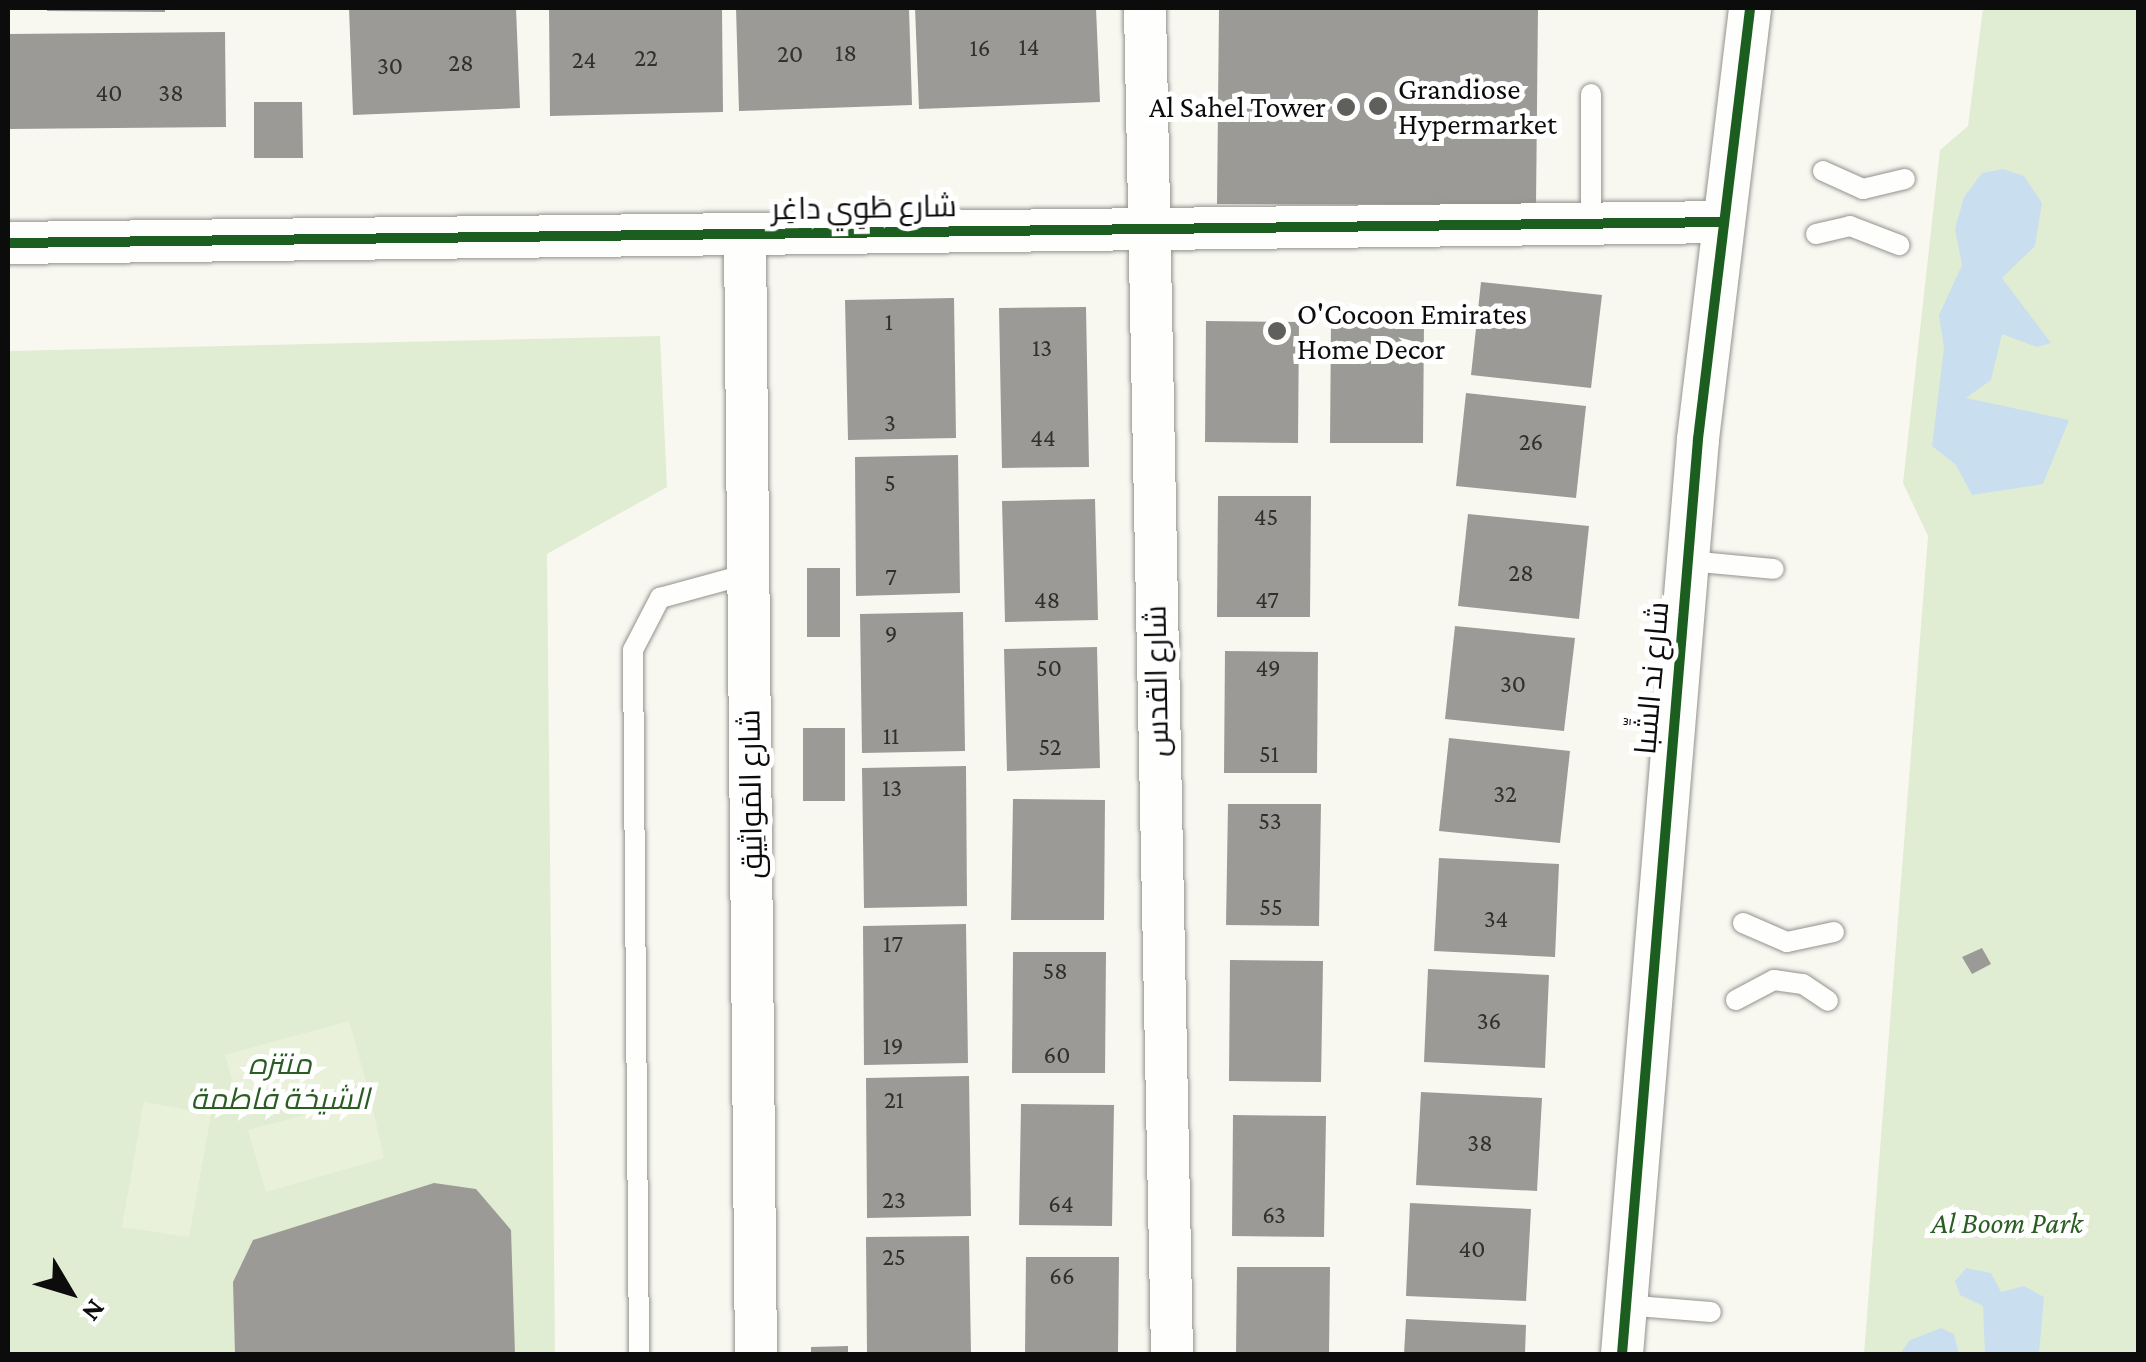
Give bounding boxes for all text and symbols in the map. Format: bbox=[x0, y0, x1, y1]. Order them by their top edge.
house number: 14 bbox=[1018, 32, 1040, 62]
house number: 16 bbox=[970, 33, 990, 63]
house number: 18 bbox=[835, 38, 857, 68]
house number: 20 bbox=[777, 39, 803, 69]
house number: 22 bbox=[634, 43, 658, 73]
house number: 24 bbox=[572, 45, 596, 75]
house number: 28 bbox=[448, 48, 474, 78]
house number: 30 bbox=[377, 51, 403, 81]
place label: Grandiose Hypermarket bbox=[1398, 71, 1557, 142]
house number: 40 bbox=[96, 78, 122, 108]
house number: 38 bbox=[158, 78, 184, 108]
place label: Al Sahel Tower bbox=[1149, 89, 1326, 125]
marker: Grandiose Hypermarket bbox=[1367, 95, 1389, 117]
marker: Al Sahel Tower bbox=[1335, 96, 1357, 118]
street label: شارع طَوِي داغِر bbox=[771, 188, 957, 228]
place label: O'Cocoon Emirates Home Decor bbox=[1297, 296, 1527, 366]
house number: 1 bbox=[885, 307, 893, 337]
marker: O'Cocoon Emirates Home Decor bbox=[1266, 320, 1288, 342]
house number: 13 bbox=[1032, 333, 1052, 363]
house number: 3 bbox=[884, 408, 896, 438]
house number: 44 bbox=[1030, 423, 1056, 453]
house number: 26 bbox=[1519, 427, 1543, 457]
house number: 5 bbox=[884, 468, 896, 498]
house number: 45 bbox=[1254, 502, 1278, 532]
house number: 28 bbox=[1508, 558, 1534, 588]
house number: 7 bbox=[885, 562, 897, 592]
house number: 48 bbox=[1034, 585, 1060, 615]
house number: 47 bbox=[1255, 585, 1279, 615]
street label: شارع ند الشِّبا bbox=[1627, 600, 1677, 756]
street label: شارع القدس bbox=[1138, 605, 1176, 757]
house number: 9 bbox=[885, 619, 897, 649]
house number: 50 bbox=[1036, 653, 1062, 683]
house number: 49 bbox=[1255, 653, 1281, 683]
house number: 30 bbox=[1500, 669, 1526, 699]
street label: شارع المَواثِيق bbox=[732, 709, 770, 879]
house number: 11 bbox=[883, 721, 899, 751]
house number: 52 bbox=[1038, 732, 1062, 762]
house number: 51 bbox=[1259, 739, 1279, 769]
house number: 13 bbox=[882, 773, 902, 803]
house number: 32 bbox=[1493, 779, 1517, 809]
house number: 53 bbox=[1258, 806, 1282, 836]
house number: 55 bbox=[1259, 892, 1283, 922]
house number: 34 bbox=[1484, 904, 1508, 934]
house number: 17 bbox=[883, 929, 903, 959]
house number: 58 bbox=[1042, 956, 1068, 986]
house number: 36 bbox=[1477, 1006, 1501, 1036]
house number: 19 bbox=[883, 1031, 903, 1061]
house number: 60 bbox=[1044, 1040, 1070, 1070]
park label: منتزه الشيخة فاطمة bbox=[191, 1046, 369, 1116]
house number: 21 bbox=[884, 1085, 904, 1115]
house number: 38 bbox=[1467, 1128, 1493, 1158]
house number: 23 bbox=[882, 1185, 906, 1215]
house number: 64 bbox=[1048, 1189, 1074, 1219]
house number: 63 bbox=[1262, 1200, 1286, 1230]
park label: Al Boom Park bbox=[1931, 1205, 2083, 1241]
house number: 40 bbox=[1459, 1234, 1485, 1264]
north arrow bbox=[20, 1242, 120, 1342]
house number: 25 bbox=[882, 1242, 906, 1272]
house number: 66 bbox=[1049, 1261, 1075, 1291]
text: N bbox=[76, 1294, 112, 1328]

